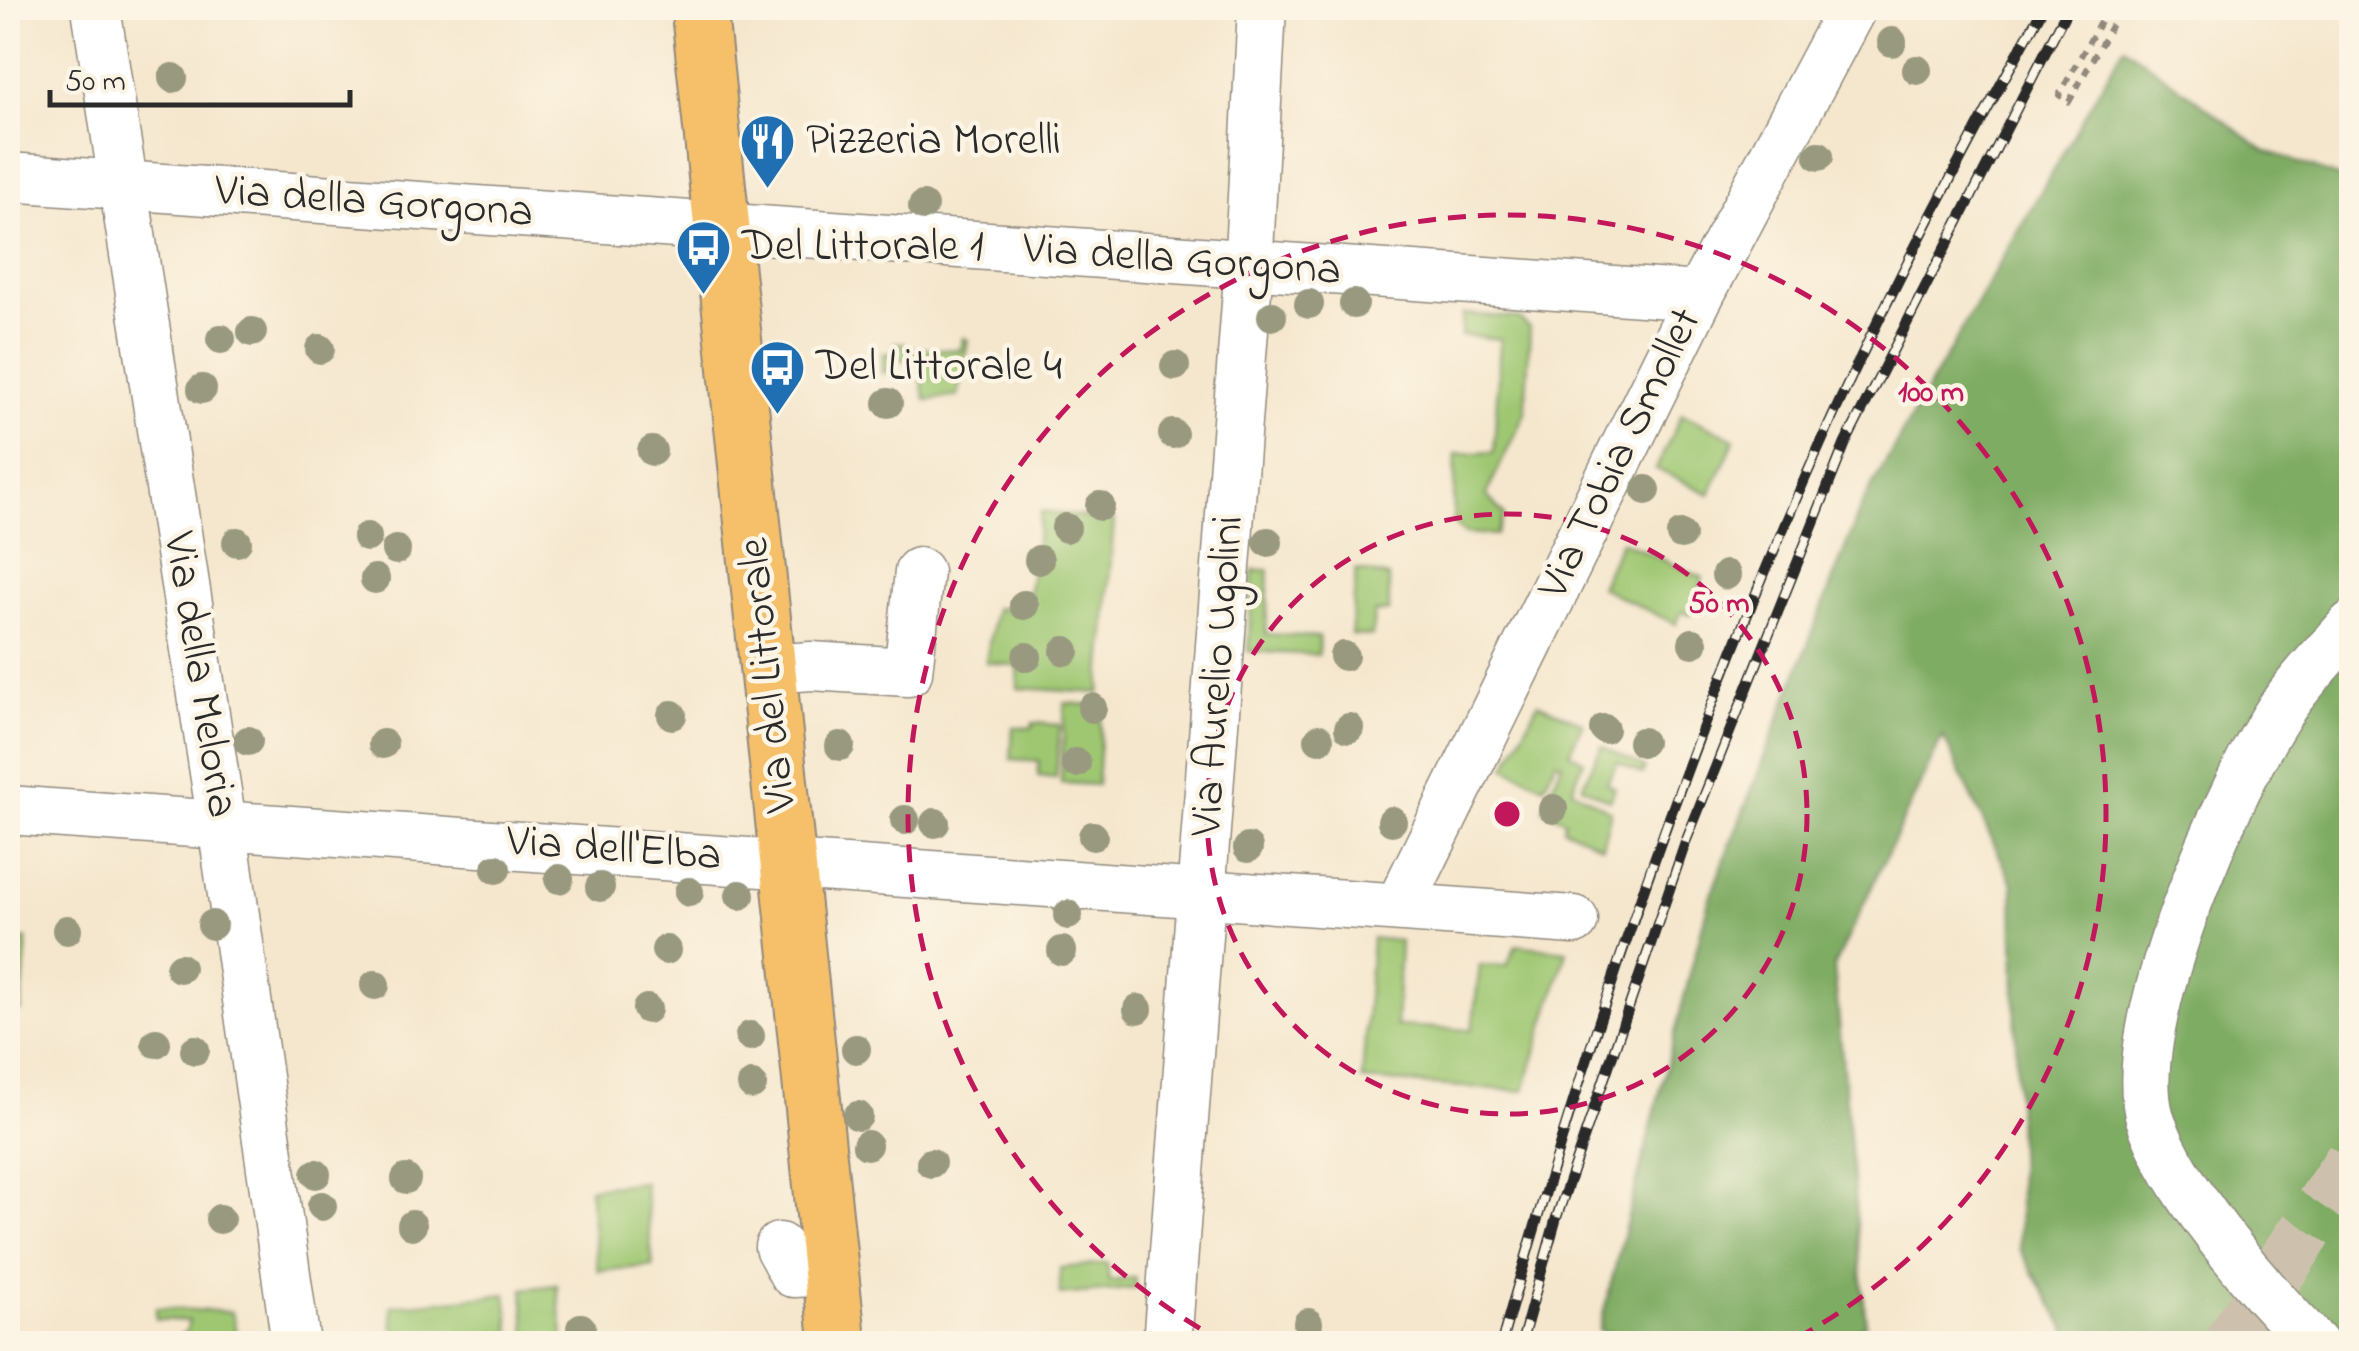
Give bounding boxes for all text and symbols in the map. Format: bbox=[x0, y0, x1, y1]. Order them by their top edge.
scale bar bbox=[50, 45, 350, 107]
text: 50 m bbox=[65, 61, 126, 105]
place label: Pizzeria Morelli bbox=[806, 109, 1061, 175]
restaurant icon: Pizzeria Morelli bbox=[737, 112, 797, 191]
street label: Via della Gorgona bbox=[212, 159, 535, 248]
place label: Del Littorale 1 bbox=[741, 215, 984, 281]
street label: Via della Gorgona bbox=[1020, 217, 1343, 306]
bus stop icon: Del Littorale 1 bbox=[673, 218, 733, 297]
street label: Via Tobia Smollet bbox=[1521, 297, 1720, 612]
place label: Del Littorale 4 bbox=[815, 335, 1062, 401]
bus stop icon: Del Littorale 4 bbox=[747, 338, 807, 417]
text: 100 m bbox=[1898, 372, 1964, 416]
street label: Via Aurelio Ugolini bbox=[1175, 513, 1264, 840]
street label: Via della Meloria bbox=[144, 527, 254, 822]
street label: Via del Littorale bbox=[722, 534, 816, 817]
text: 50 m bbox=[1689, 583, 1749, 627]
centre of rings bbox=[1489, 796, 1525, 832]
street label: Via dell'Elba bbox=[503, 810, 724, 890]

